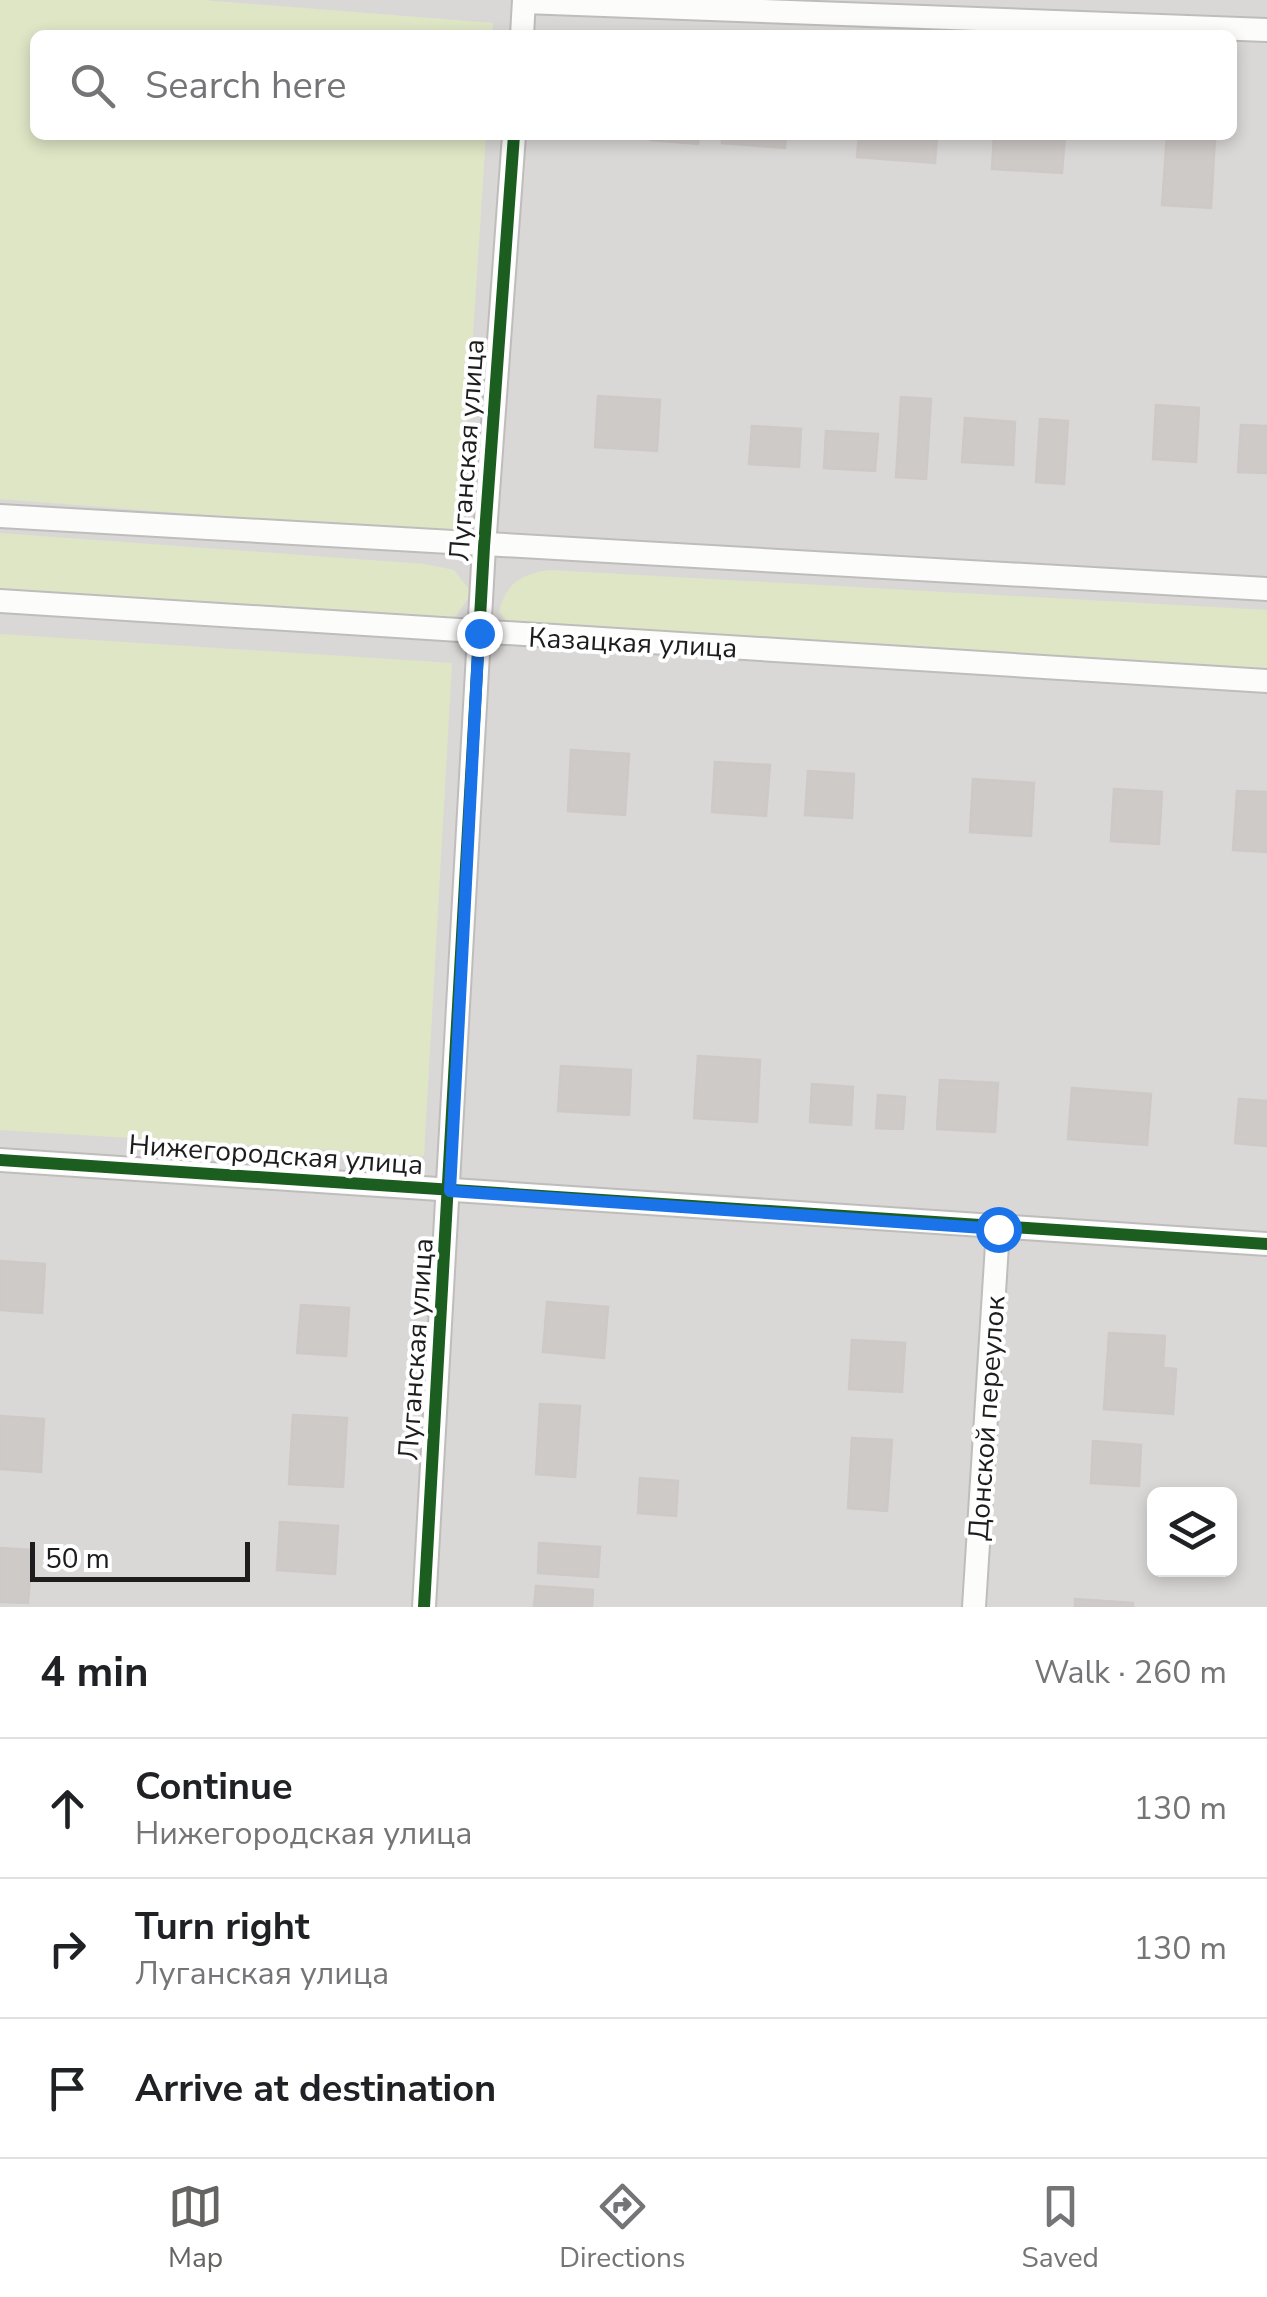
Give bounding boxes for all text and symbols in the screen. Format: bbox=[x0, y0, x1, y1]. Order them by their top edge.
search box bbox=[30, 30, 1237, 140]
icon: search bbox=[65, 58, 120, 113]
text: Search here bbox=[145, 60, 346, 111]
street label: Луганская улица bbox=[440, 338, 494, 562]
route end bbox=[457, 611, 503, 657]
street label: Казацкая улица bbox=[528, 619, 738, 667]
street label: Нижегородская улица bbox=[127, 1126, 425, 1184]
route start bbox=[976, 1207, 1022, 1253]
street label: Луганская улица bbox=[389, 1237, 443, 1461]
street label: Донской переулок bbox=[959, 1294, 1015, 1542]
map controls bbox=[1147, 1487, 1237, 1577]
button: layers bbox=[1147, 1487, 1237, 1577]
scale bar bbox=[30, 1537, 250, 1582]
text: 50 m bbox=[45, 1540, 110, 1578]
text: 4 min bbox=[40, 1644, 149, 1701]
text: Walk · 260 m bbox=[1034, 1651, 1227, 1694]
text: Continue bbox=[135, 1761, 293, 1812]
icon: ahead bbox=[40, 1781, 95, 1836]
text: 130 m bbox=[1134, 1787, 1227, 1830]
text: Нижегородская улица bbox=[135, 1812, 473, 1855]
text: Turn right bbox=[135, 1901, 310, 1952]
icon: right bbox=[40, 1921, 95, 1976]
text: 130 m bbox=[1134, 1927, 1227, 1970]
text: Луганская улица bbox=[135, 1952, 389, 1995]
icon: arrive bbox=[40, 2061, 95, 2116]
text: Arrive at destination bbox=[135, 2063, 496, 2114]
tab: Map bbox=[168, 2179, 223, 2277]
tab: Directions bbox=[559, 2179, 685, 2277]
tab: Saved bbox=[1022, 2179, 1099, 2277]

